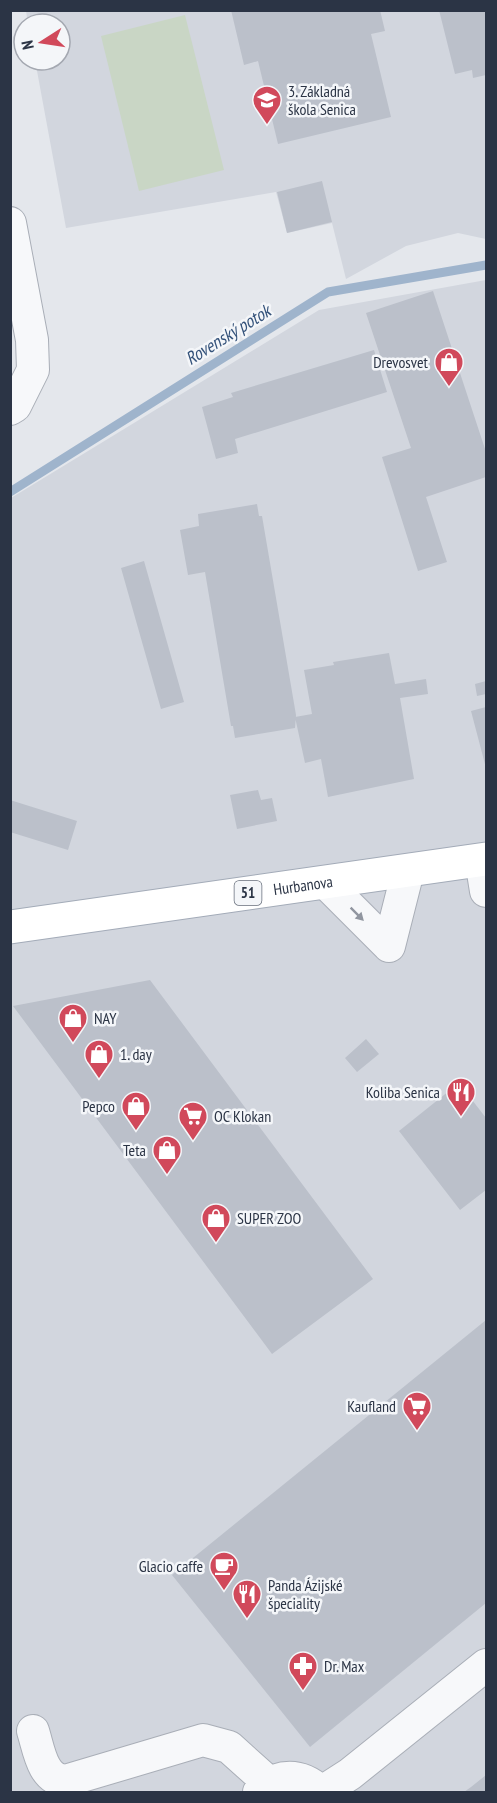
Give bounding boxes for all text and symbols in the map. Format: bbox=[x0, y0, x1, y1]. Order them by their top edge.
north arrow bbox=[12, 12, 72, 72]
text: N bbox=[17, 39, 38, 51]
place label: 3. Základná škola Senica bbox=[288, 81, 356, 119]
school or university icon: 3. Základná škola Senica bbox=[251, 84, 283, 126]
water label: Rovenský potok bbox=[181, 298, 276, 370]
shop icon: Drevosvet bbox=[433, 346, 465, 388]
place label: Drevosvet bbox=[373, 352, 429, 372]
street label: Hurbanova bbox=[272, 871, 334, 899]
road number: 51 bbox=[234, 881, 262, 905]
one-way arrow bbox=[350, 907, 364, 921]
shop icon: NAY bbox=[57, 1002, 89, 1044]
place label: NAY bbox=[94, 1008, 117, 1028]
shop icon: 1. day bbox=[83, 1038, 115, 1080]
place label: 1. day bbox=[120, 1044, 152, 1064]
restaurant icon: Koliba Senica bbox=[445, 1076, 477, 1118]
place label: Koliba Senica bbox=[366, 1082, 440, 1102]
shop icon: Pepco bbox=[120, 1090, 152, 1132]
place label: Pepco bbox=[82, 1096, 115, 1116]
supermarket icon: OC Klokan bbox=[177, 1100, 209, 1142]
place label: OC Klokan bbox=[214, 1106, 271, 1126]
shop icon: Teta bbox=[151, 1134, 183, 1176]
place label: Teta bbox=[123, 1140, 146, 1160]
shop icon: SUPER ZOO bbox=[200, 1202, 232, 1244]
place label: SUPER ZOO bbox=[237, 1208, 302, 1228]
supermarket icon: Kaufland bbox=[401, 1390, 433, 1432]
place label: Kaufland bbox=[347, 1396, 396, 1416]
cafe icon: Glacio caffe bbox=[208, 1550, 240, 1592]
place label: Glacio caffe bbox=[139, 1556, 203, 1576]
place label: Panda Ázijské špeciality bbox=[268, 1575, 343, 1613]
restaurant icon: Panda Ázijské špeciality bbox=[231, 1578, 263, 1620]
pharmacy icon: Dr. Max bbox=[287, 1650, 319, 1692]
place label: Dr. Max bbox=[324, 1656, 365, 1676]

